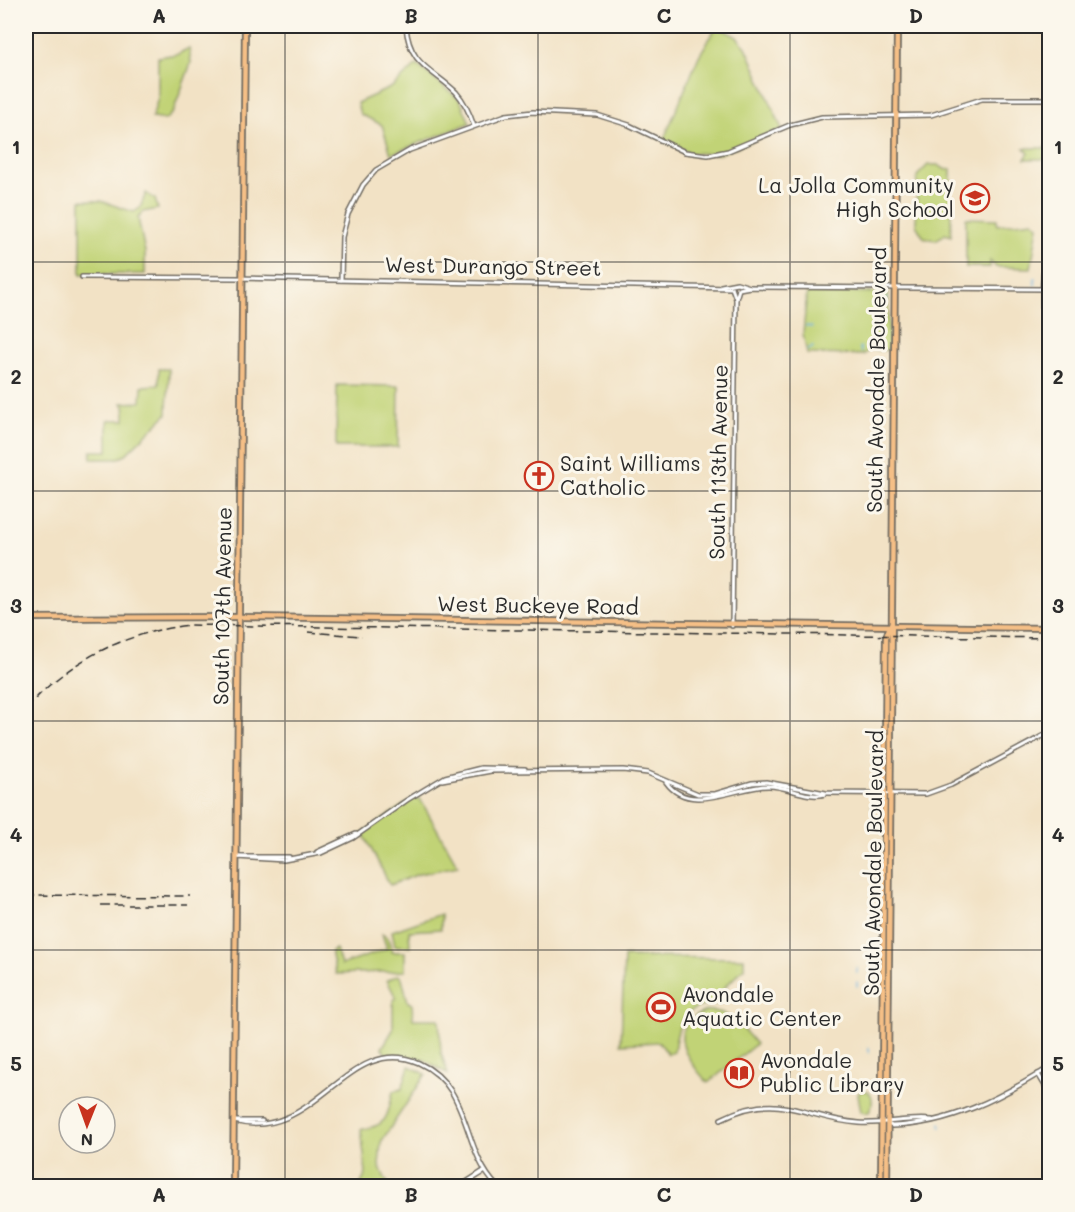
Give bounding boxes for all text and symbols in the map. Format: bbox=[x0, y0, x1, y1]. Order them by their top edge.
text: A bbox=[152, 2, 166, 28]
text: B bbox=[404, 2, 418, 28]
text: C bbox=[657, 2, 672, 28]
text: D bbox=[909, 2, 923, 28]
text: 1 bbox=[12, 133, 20, 159]
text: 1 bbox=[1054, 133, 1062, 159]
place label: La Jolla Community High School bbox=[758, 171, 954, 222]
school or university icon: La Jolla Community High School bbox=[959, 182, 991, 214]
street label: South Avondale Boulevard bbox=[860, 247, 891, 513]
street label: West Durango Street bbox=[384, 250, 602, 281]
text: 2 bbox=[10, 363, 22, 389]
text: 2 bbox=[1052, 363, 1064, 389]
street label: South 113th Avenue bbox=[702, 364, 733, 560]
place label: Saint Williams Catholic bbox=[560, 449, 701, 500]
church icon: Saint Williams Catholic bbox=[523, 460, 555, 492]
street label: South 107th Avenue bbox=[206, 507, 237, 705]
street label: West Buckeye Road bbox=[437, 589, 639, 620]
text: 3 bbox=[10, 592, 22, 618]
text: 3 bbox=[1052, 592, 1064, 618]
street label: South Avondale Boulevard bbox=[857, 730, 888, 996]
text: 4 bbox=[10, 821, 23, 847]
text: 4 bbox=[1052, 821, 1065, 847]
place label: Avondale Aquatic Center bbox=[682, 980, 842, 1031]
sports icon: Avondale Aquatic Center bbox=[645, 991, 677, 1023]
place label: Avondale Public Library bbox=[760, 1046, 904, 1097]
text: 5 bbox=[10, 1050, 22, 1076]
text: 5 bbox=[1052, 1050, 1064, 1076]
library icon: Avondale Public Library bbox=[723, 1057, 755, 1089]
north arrow bbox=[57, 1095, 117, 1155]
text: N bbox=[80, 1130, 93, 1151]
text: A bbox=[152, 1181, 166, 1207]
text: B bbox=[404, 1181, 418, 1207]
text: C bbox=[657, 1181, 672, 1207]
text: D bbox=[909, 1181, 923, 1207]

